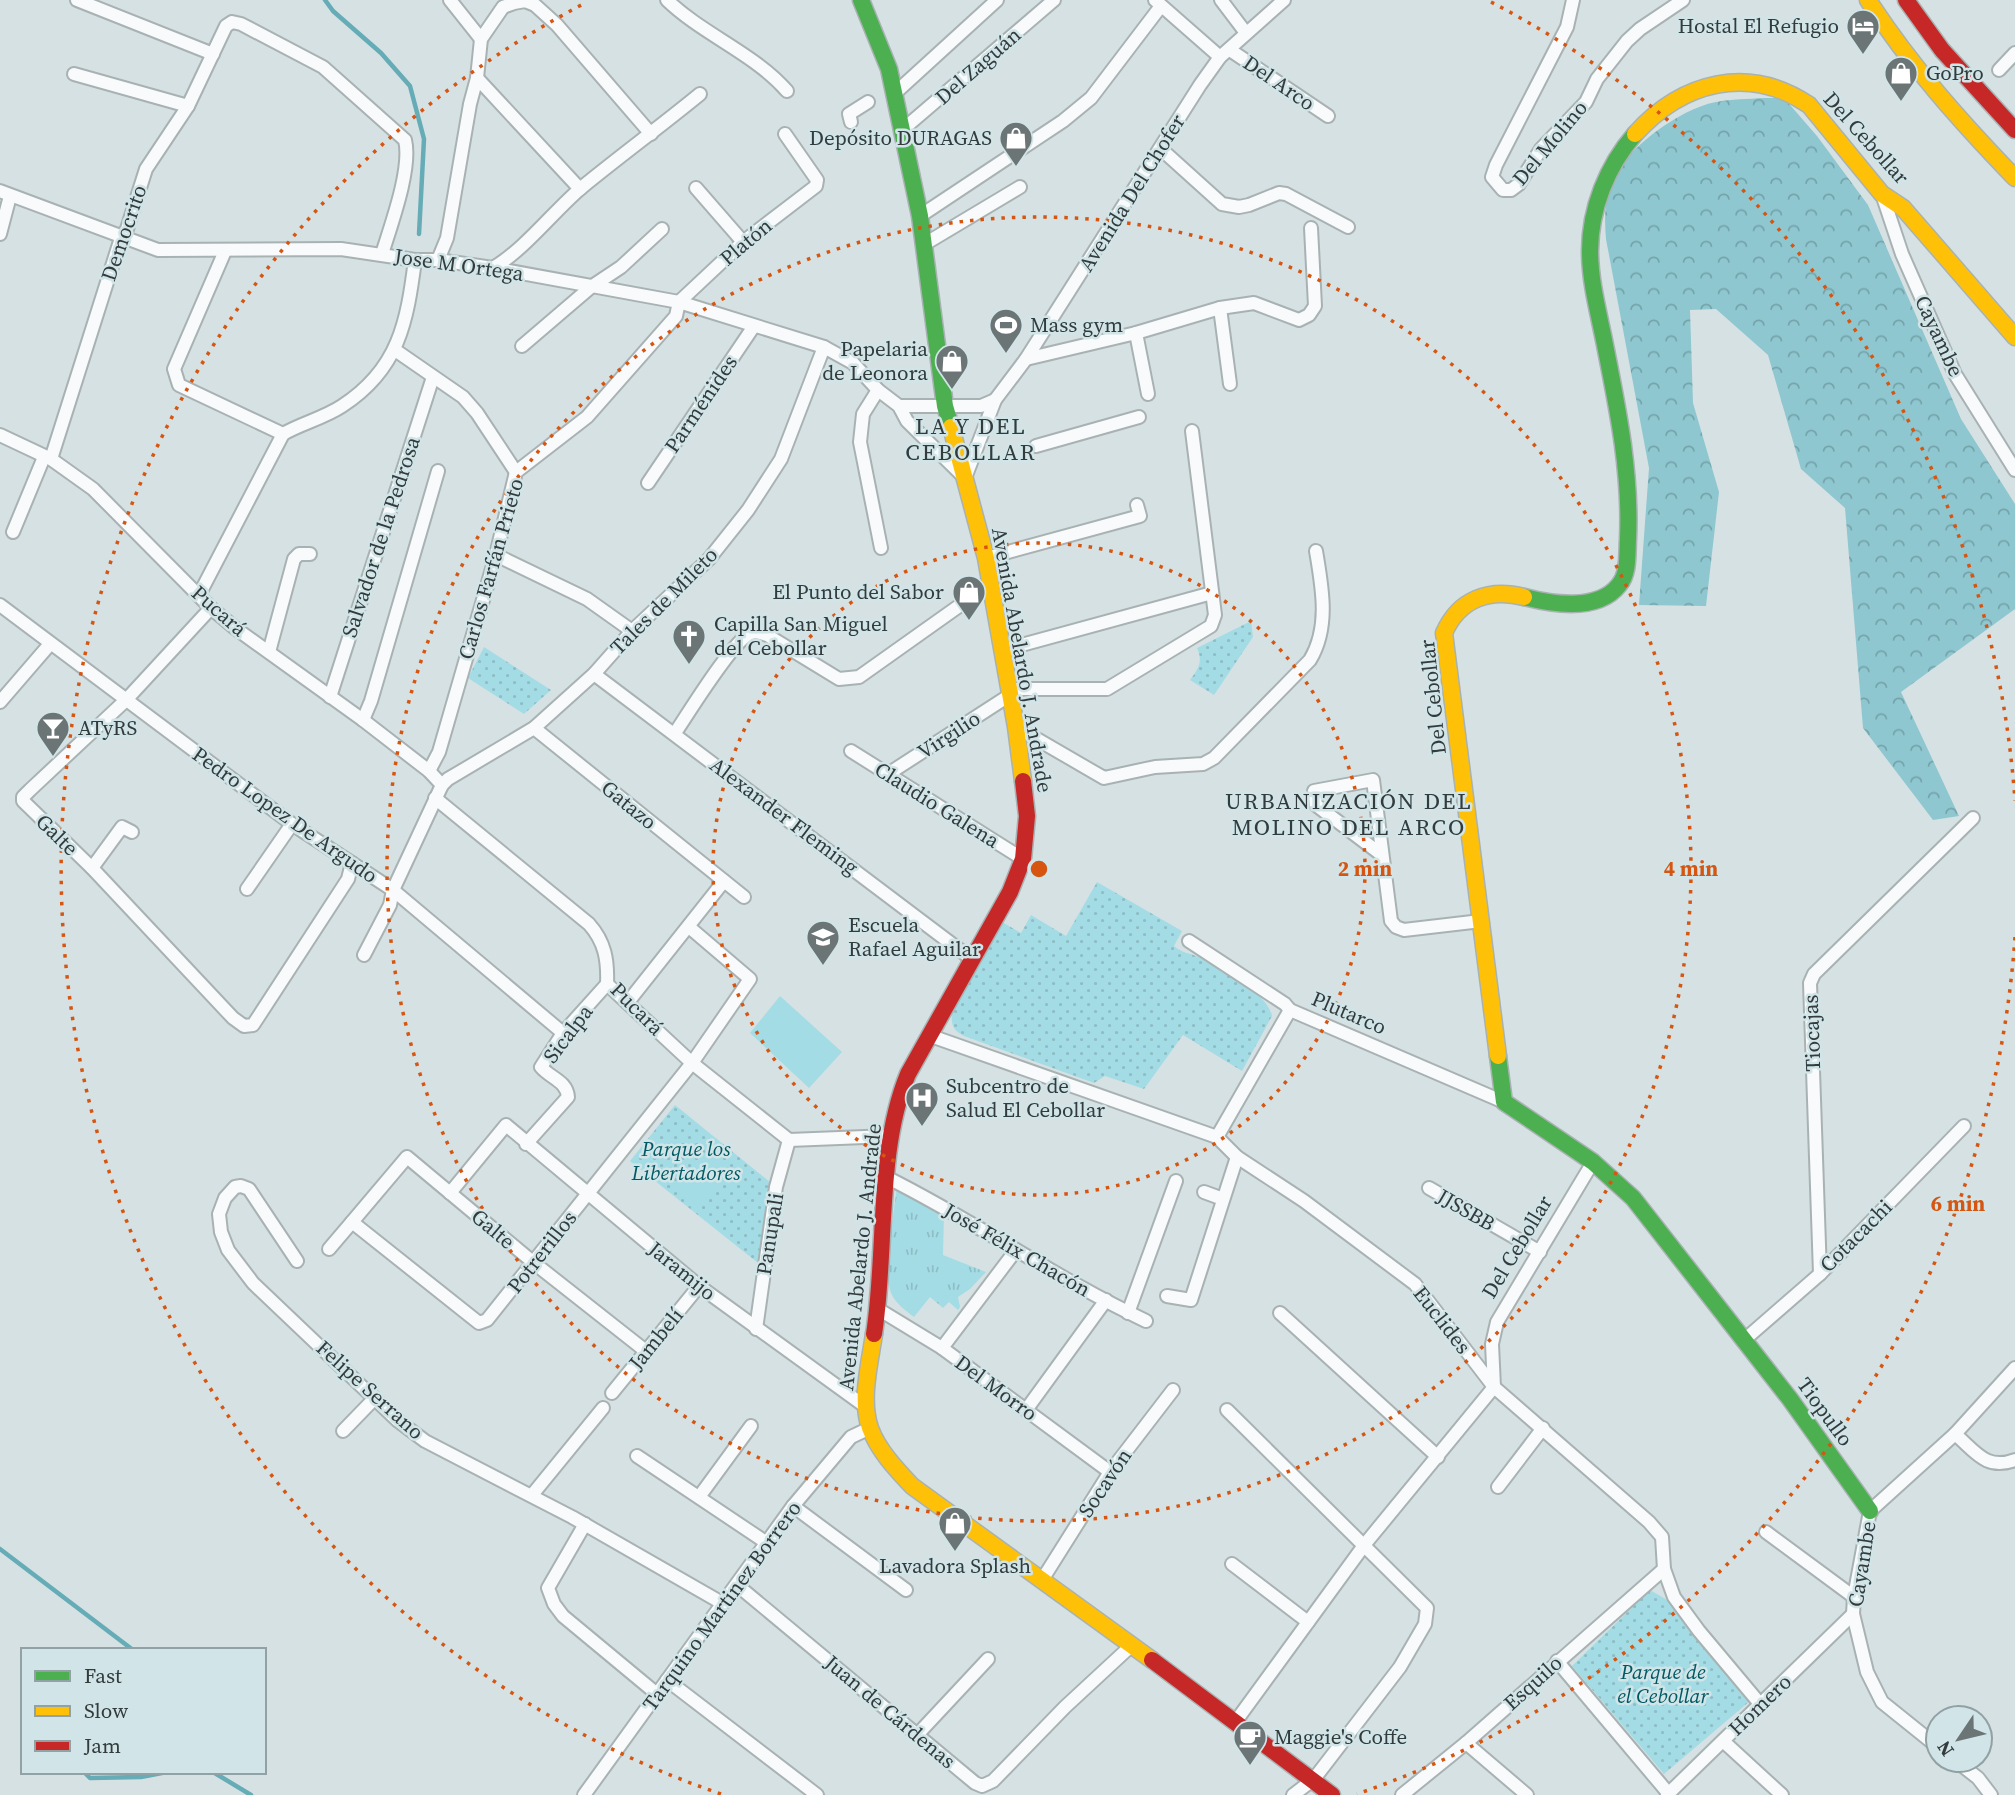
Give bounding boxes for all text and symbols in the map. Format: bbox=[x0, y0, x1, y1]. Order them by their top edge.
hotel icon: Hostal El Refugio bbox=[1844, 7, 1882, 56]
place label: Hostal El Refugio bbox=[1678, 11, 1839, 40]
street label: Del Zaguán bbox=[929, 20, 1027, 111]
street label: Del Arco bbox=[1238, 48, 1321, 117]
shop icon: GoPro bbox=[1882, 54, 1920, 103]
place label: GoPro bbox=[1926, 58, 1984, 87]
street label: Del Cebollar bbox=[1817, 85, 1916, 190]
street label: Del Molino bbox=[1505, 94, 1594, 192]
street label: Avenida Del Chofer bbox=[1071, 108, 1192, 277]
shop icon: Depósito DURAGAS bbox=[997, 119, 1035, 168]
place label: Depósito DURAGAS bbox=[809, 123, 992, 152]
street label: Democrito bbox=[94, 181, 153, 285]
street label: Platón bbox=[713, 211, 778, 272]
street label: Jose M Ortega bbox=[392, 241, 526, 288]
street label: Cayambe bbox=[1908, 290, 1971, 381]
sports icon: Mass gym bbox=[987, 306, 1025, 355]
place label: Mass gym bbox=[1030, 310, 1123, 339]
place label: Papelaria de Leonora bbox=[822, 334, 928, 387]
shop icon: Papelaria de Leonora bbox=[933, 342, 971, 391]
street label: Parménides bbox=[657, 349, 744, 458]
district label: LA Y DEL CEBOLLAR bbox=[905, 410, 1037, 468]
street label: Salvador de la Pedrosa bbox=[334, 433, 427, 641]
street label: Carlos Farfán Prieto bbox=[451, 475, 530, 663]
street label: Avenida Abelardo J. Andrade bbox=[985, 525, 1060, 795]
street label: Tales de Mileto bbox=[603, 540, 724, 661]
shop icon: El Punto del Sabor bbox=[950, 573, 988, 622]
place label: El Punto del Sabor bbox=[772, 577, 944, 606]
street label: Pucará bbox=[185, 578, 253, 643]
place label: Capilla San Miguel del Cebollar bbox=[714, 609, 888, 662]
church icon: Capilla San Miguel del Cebollar bbox=[670, 617, 708, 666]
street label: Del Cebollar bbox=[1412, 638, 1453, 756]
street label: Virgilio bbox=[912, 703, 986, 766]
bar icon: ATyRS bbox=[34, 709, 72, 758]
place label: ATyRS bbox=[78, 713, 137, 742]
street label: Pedro Lopez De Argudo bbox=[187, 740, 384, 890]
street label: Alexander Fleming bbox=[704, 750, 865, 881]
street label: Claudio Galena bbox=[869, 755, 1005, 855]
street label: Gatazo bbox=[595, 773, 663, 836]
district label: URBANIZACIÓN DEL MOLINO DEL ARCO bbox=[1225, 785, 1473, 843]
street label: Galte bbox=[30, 807, 85, 862]
text: 2 min bbox=[1338, 854, 1392, 883]
text: 4 min bbox=[1664, 854, 1718, 883]
centre of rings bbox=[1027, 857, 1051, 881]
place label: Escuela Rafael Aguilar bbox=[848, 910, 981, 963]
school or university icon: Escuela Rafael Aguilar bbox=[804, 918, 842, 967]
street label: Pucará bbox=[604, 976, 671, 1042]
street label: Plutarco bbox=[1307, 984, 1391, 1041]
street label: Tiocajas bbox=[1796, 994, 1827, 1072]
street label: Sicalpa bbox=[536, 998, 599, 1069]
place label: Subcentro de Salud El Cebollar bbox=[946, 1071, 1105, 1124]
hospital icon: Subcentro de Salud El Cebollar bbox=[903, 1079, 941, 1128]
street label: Avenida Abelardo J. Andrade bbox=[831, 1122, 888, 1392]
park label: Parque los Libertadores bbox=[631, 1134, 741, 1187]
street label: JJSSBB bbox=[1431, 1181, 1500, 1238]
text: 6 min bbox=[1931, 1189, 1985, 1218]
street label: Del Cebollar bbox=[1474, 1190, 1559, 1304]
street label: Panupali bbox=[749, 1191, 790, 1277]
street label: Cotacachi bbox=[1813, 1193, 1898, 1278]
street label: José Félix Chacón bbox=[938, 1195, 1096, 1304]
street label: Galte bbox=[465, 1202, 521, 1255]
street label: Potrerillos bbox=[500, 1204, 583, 1299]
street label: Jaramijo bbox=[641, 1234, 722, 1307]
street label: Euclides bbox=[1407, 1280, 1478, 1360]
street label: Jambelí bbox=[621, 1302, 690, 1377]
street label: Felipe Serrano bbox=[310, 1333, 430, 1446]
street label: Del Morro bbox=[949, 1348, 1044, 1427]
street label: Tiopullo bbox=[1791, 1371, 1860, 1452]
street label: Socavón bbox=[1071, 1442, 1138, 1523]
street label: Tarquino Martinez Borrero bbox=[636, 1495, 808, 1717]
shop icon: Lavadora Splash bbox=[936, 1504, 974, 1553]
street label: Cayambe bbox=[1840, 1519, 1883, 1609]
place label: Lavadora Splash bbox=[879, 1551, 1031, 1580]
legend bbox=[21, 1648, 266, 1774]
street label: Juan de Cárdenas bbox=[818, 1648, 962, 1775]
street label: Esquilo bbox=[1497, 1649, 1568, 1717]
park label: Parque de el Cebollar bbox=[1617, 1657, 1709, 1710]
text: Fast bbox=[84, 1661, 122, 1690]
street label: Homero bbox=[1722, 1667, 1798, 1742]
text: Slow bbox=[84, 1696, 128, 1725]
north arrow bbox=[1924, 1704, 1994, 1774]
cafe icon: Maggie's Coffe bbox=[1231, 1718, 1269, 1767]
place label: Maggie's Coffe bbox=[1274, 1722, 1407, 1751]
text: Jam bbox=[83, 1731, 121, 1760]
text: N bbox=[1930, 1735, 1960, 1762]

